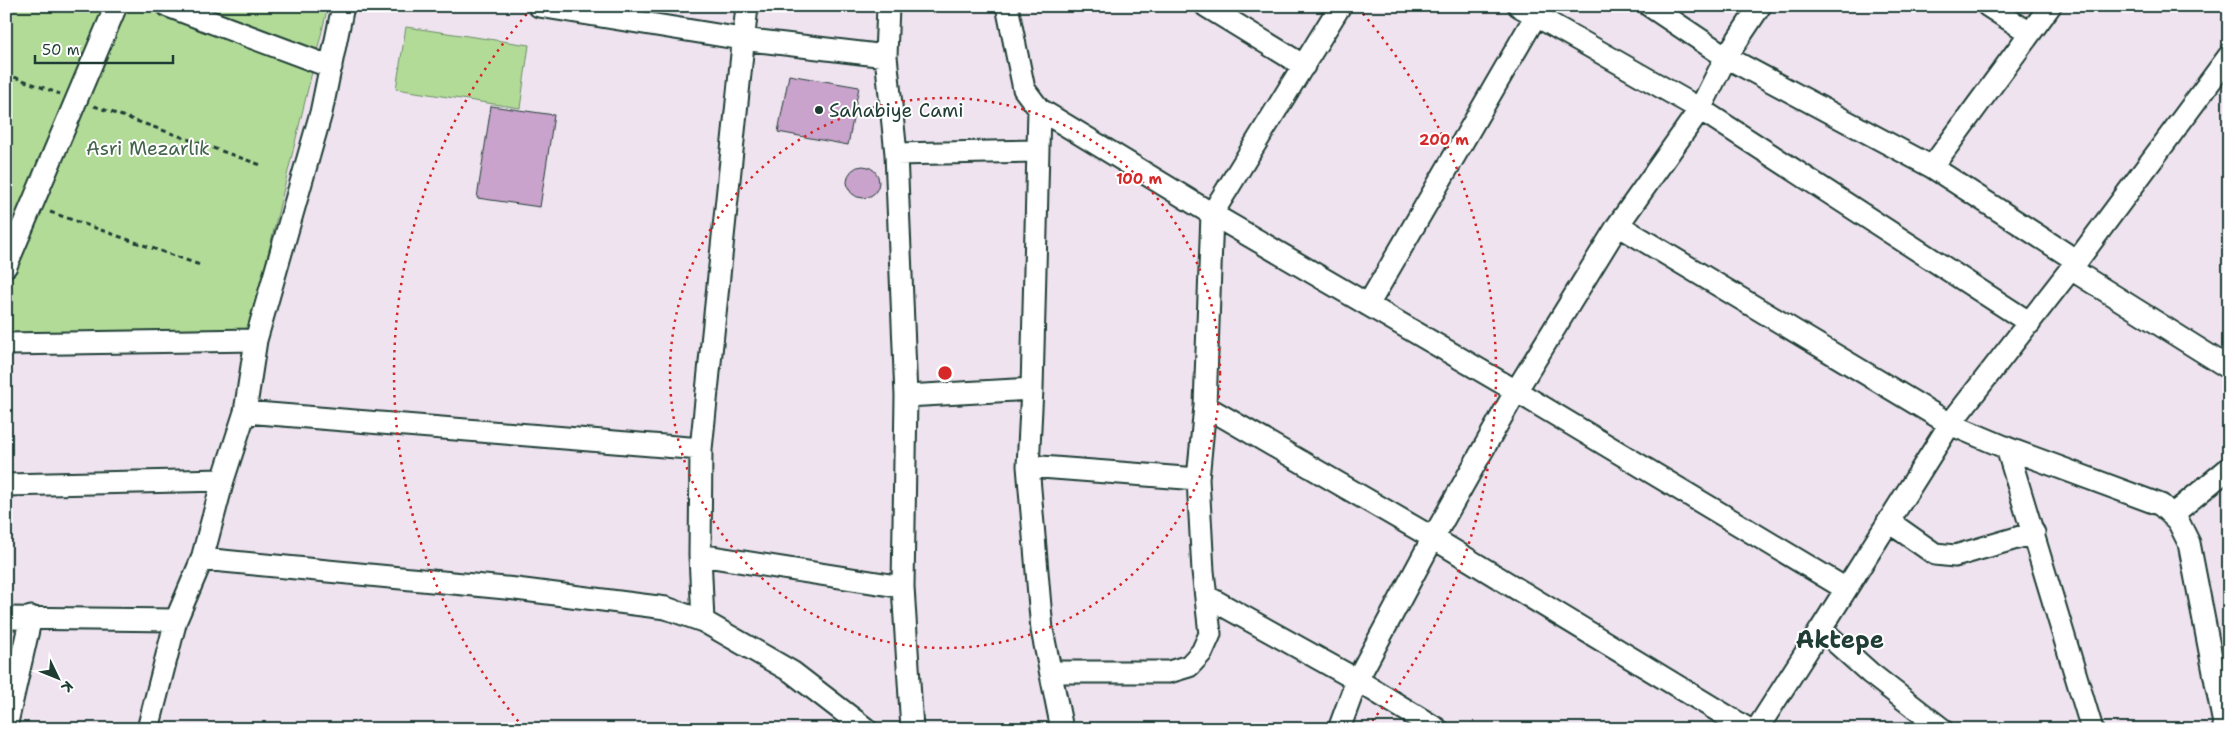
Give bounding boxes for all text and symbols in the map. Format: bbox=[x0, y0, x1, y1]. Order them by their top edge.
scale bar bbox=[35, 32, 172, 64]
text: 50 m bbox=[42, 40, 80, 60]
place label: Sahabiye Cami bbox=[829, 98, 964, 123]
marker: Sahabiye Cami bbox=[813, 104, 825, 116]
text: 200 m bbox=[1419, 130, 1469, 150]
park label: Asri Mezarlık bbox=[86, 136, 210, 161]
text: 100 m bbox=[1116, 169, 1162, 189]
centre of rings bbox=[936, 364, 954, 382]
district label: Aktepe bbox=[1796, 624, 1884, 656]
north arrow bbox=[32, 652, 82, 702]
text: K bbox=[57, 677, 77, 697]

